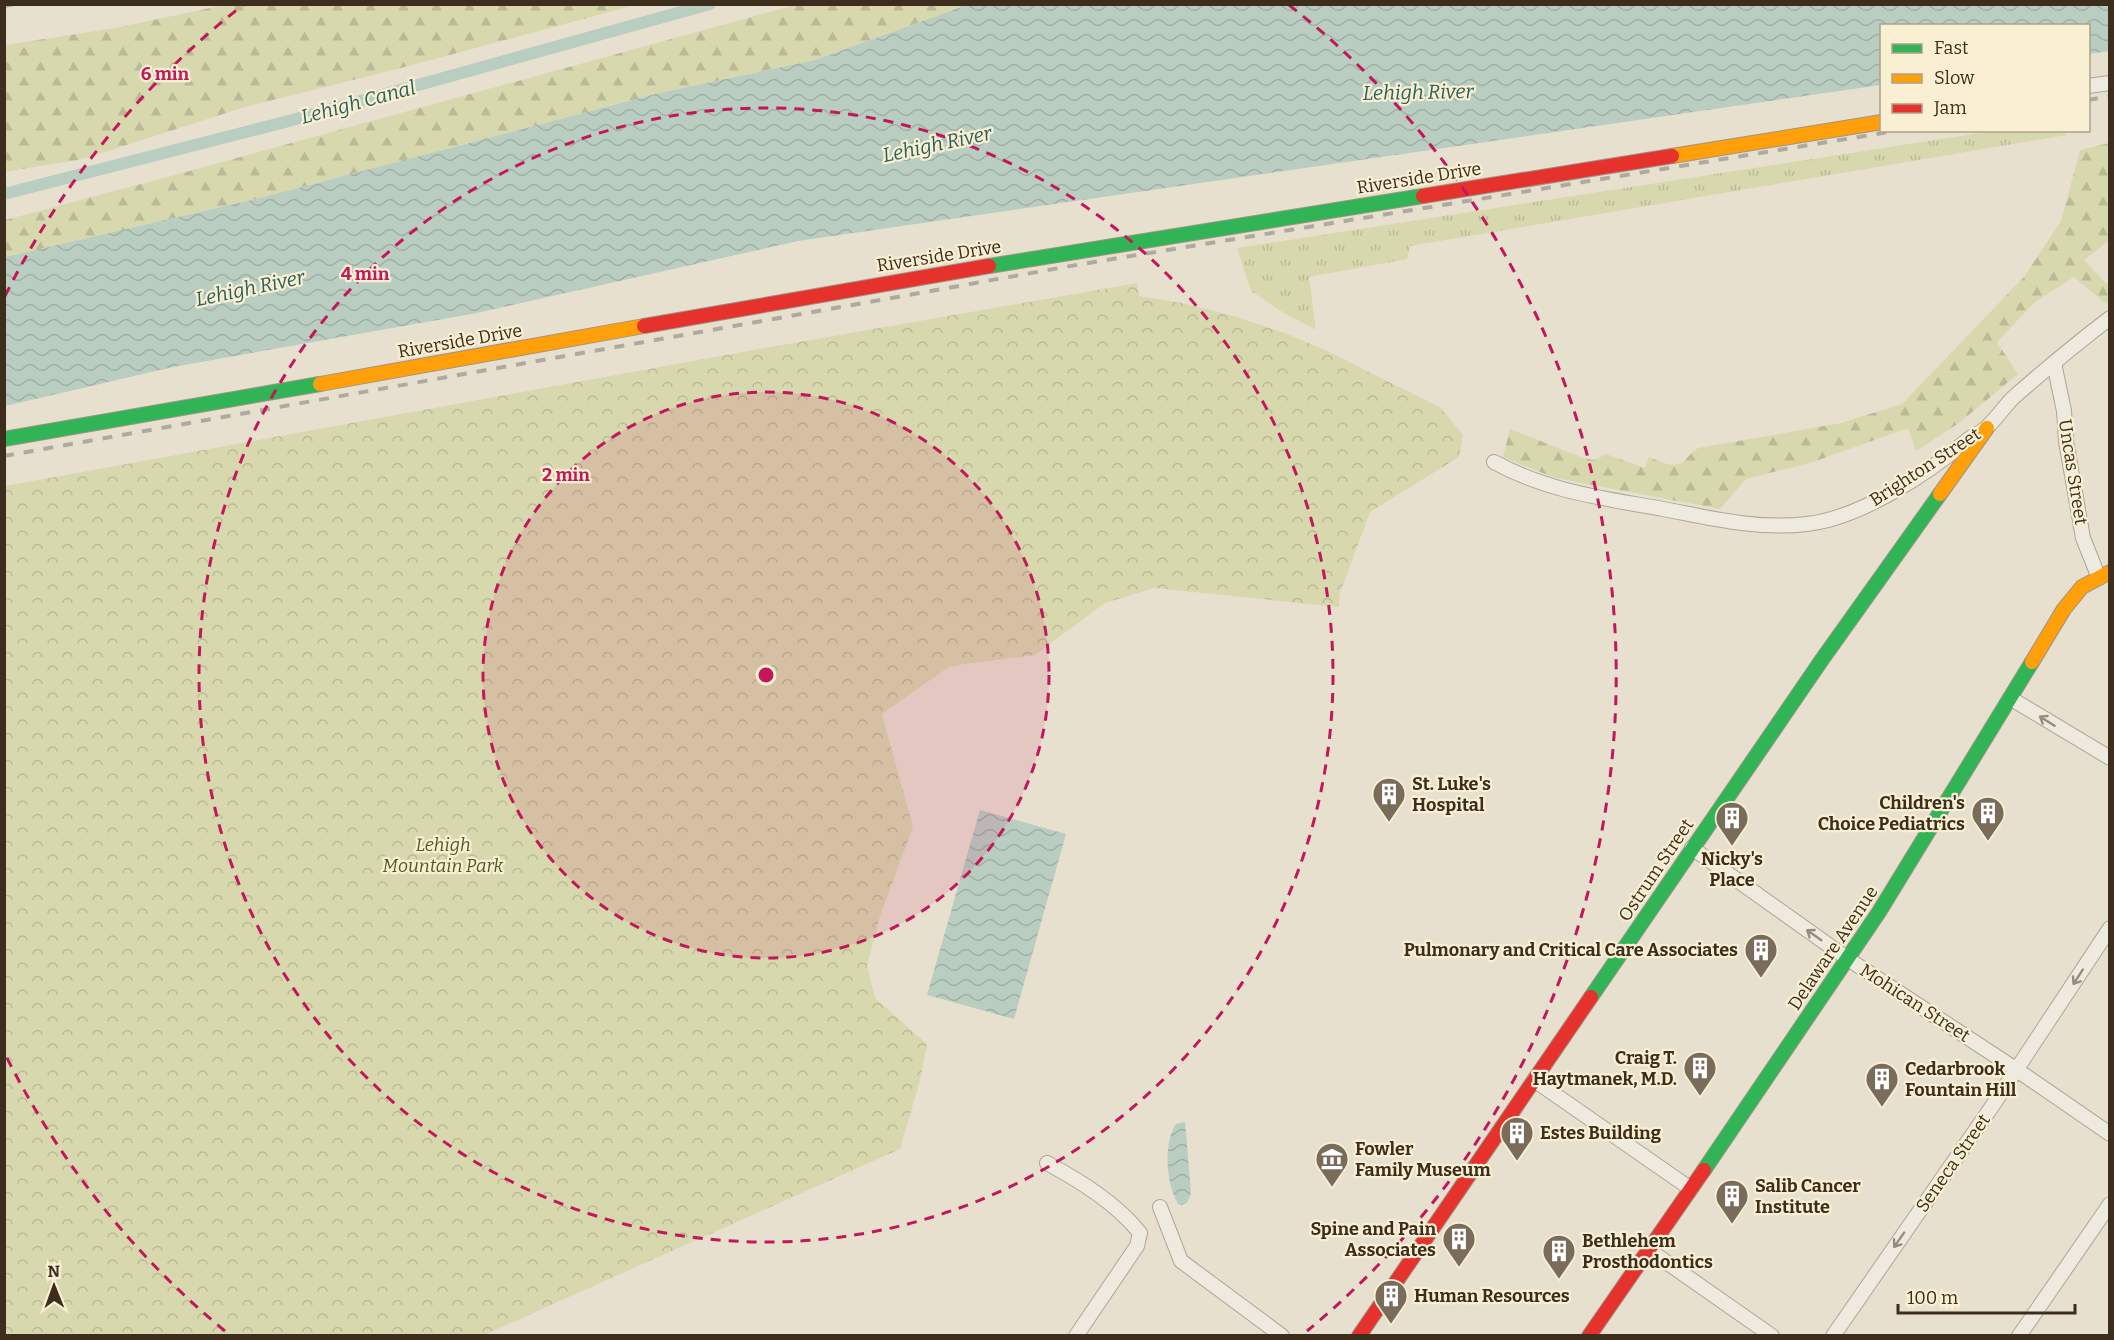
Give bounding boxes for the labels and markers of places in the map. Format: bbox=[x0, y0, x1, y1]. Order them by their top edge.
centre of rings bbox=[756, 665, 776, 685]
place label: St. Luke's Hospital bbox=[1412, 773, 1491, 816]
building icon: St. Luke's Hospital bbox=[1371, 776, 1407, 823]
place label: Children's Choice Pediatrics bbox=[1818, 792, 1965, 835]
building icon: Children's Choice Pediatrics bbox=[1970, 795, 2006, 842]
building icon: Nicky's Place bbox=[1714, 800, 1750, 847]
place label: Nicky's Place bbox=[1701, 848, 1763, 891]
building icon: Pulmonary and Critical Care Associates bbox=[1743, 932, 1779, 979]
place label: Pulmonary and Critical Care Associates bbox=[1404, 939, 1738, 961]
place label: Craig T. Haytmanek, M.D. bbox=[1533, 1047, 1677, 1090]
building icon: Craig T. Haytmanek, M.D. bbox=[1682, 1050, 1718, 1097]
place label: Cedarbrook Fountain Hill bbox=[1905, 1058, 2017, 1101]
building icon: Cedarbrook Fountain Hill bbox=[1864, 1061, 1900, 1108]
building icon: Estes Building bbox=[1499, 1115, 1535, 1162]
place label: Estes Building bbox=[1540, 1122, 1662, 1144]
place label: Fowler Family Museum bbox=[1355, 1138, 1491, 1181]
museum icon: Fowler Family Museum bbox=[1314, 1141, 1350, 1188]
place label: Salib Cancer Institute bbox=[1755, 1175, 1861, 1218]
building icon: Salib Cancer Institute bbox=[1714, 1178, 1750, 1225]
place label: Spine and Pain Associates bbox=[1310, 1218, 1436, 1261]
building icon: Spine and Pain Associates bbox=[1441, 1221, 1477, 1268]
place label: Bethlehem Prosthodontics bbox=[1582, 1230, 1713, 1273]
building icon: Bethlehem Prosthodontics bbox=[1541, 1233, 1577, 1280]
building icon: Human Resources bbox=[1373, 1278, 1409, 1325]
place label: Human Resources bbox=[1414, 1285, 1570, 1307]

